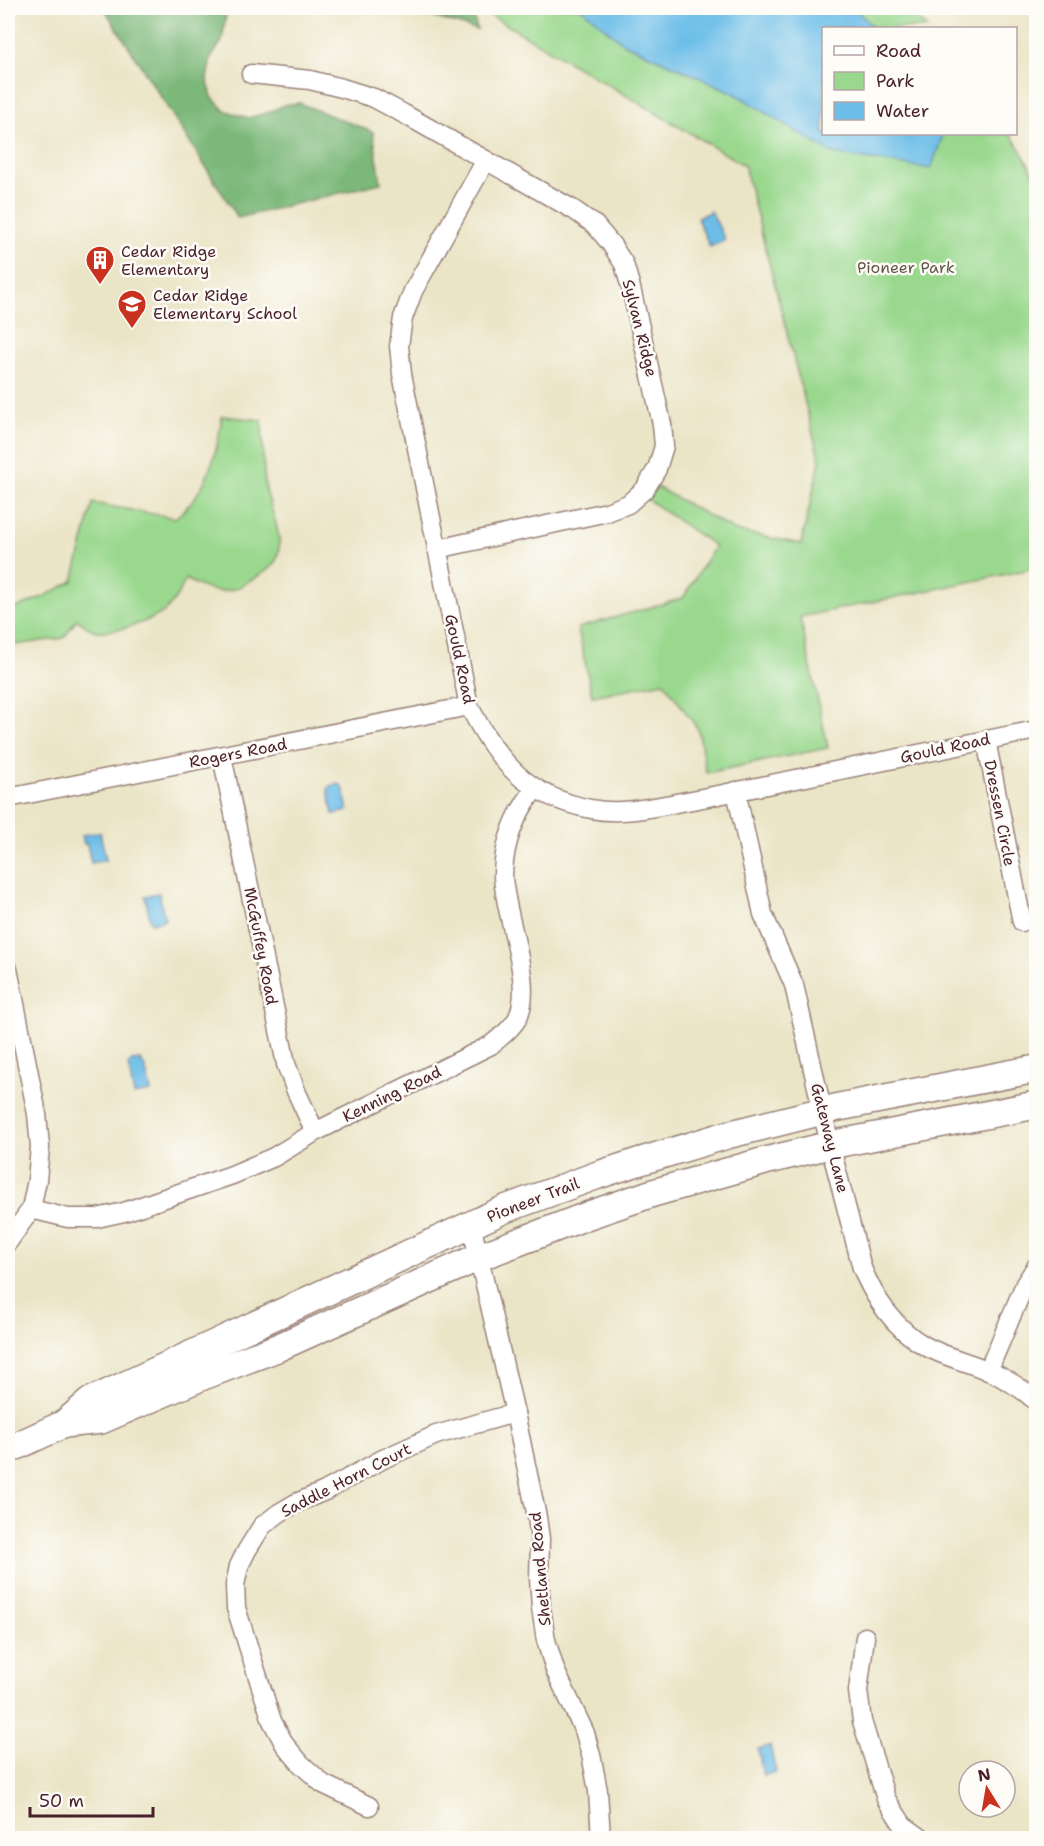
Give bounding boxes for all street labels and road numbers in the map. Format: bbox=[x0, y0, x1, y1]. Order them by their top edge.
street label: Sylvan Ridge bbox=[618, 277, 662, 379]
street label: Gould Road bbox=[440, 612, 480, 706]
street label: Gould Road bbox=[898, 728, 992, 768]
street label: Rogers Road bbox=[187, 733, 289, 773]
street label: Dressen Circle bbox=[979, 758, 1021, 868]
street label: McGuffey Road bbox=[239, 885, 283, 1007]
street label: Kenning Road bbox=[339, 1061, 445, 1127]
street label: Gateway Lane bbox=[806, 1081, 854, 1195]
street label: Pioneer Trail bbox=[484, 1173, 583, 1227]
street label: Saddle Horn Court bbox=[277, 1438, 415, 1522]
street label: Shetland Road bbox=[525, 1511, 555, 1627]

